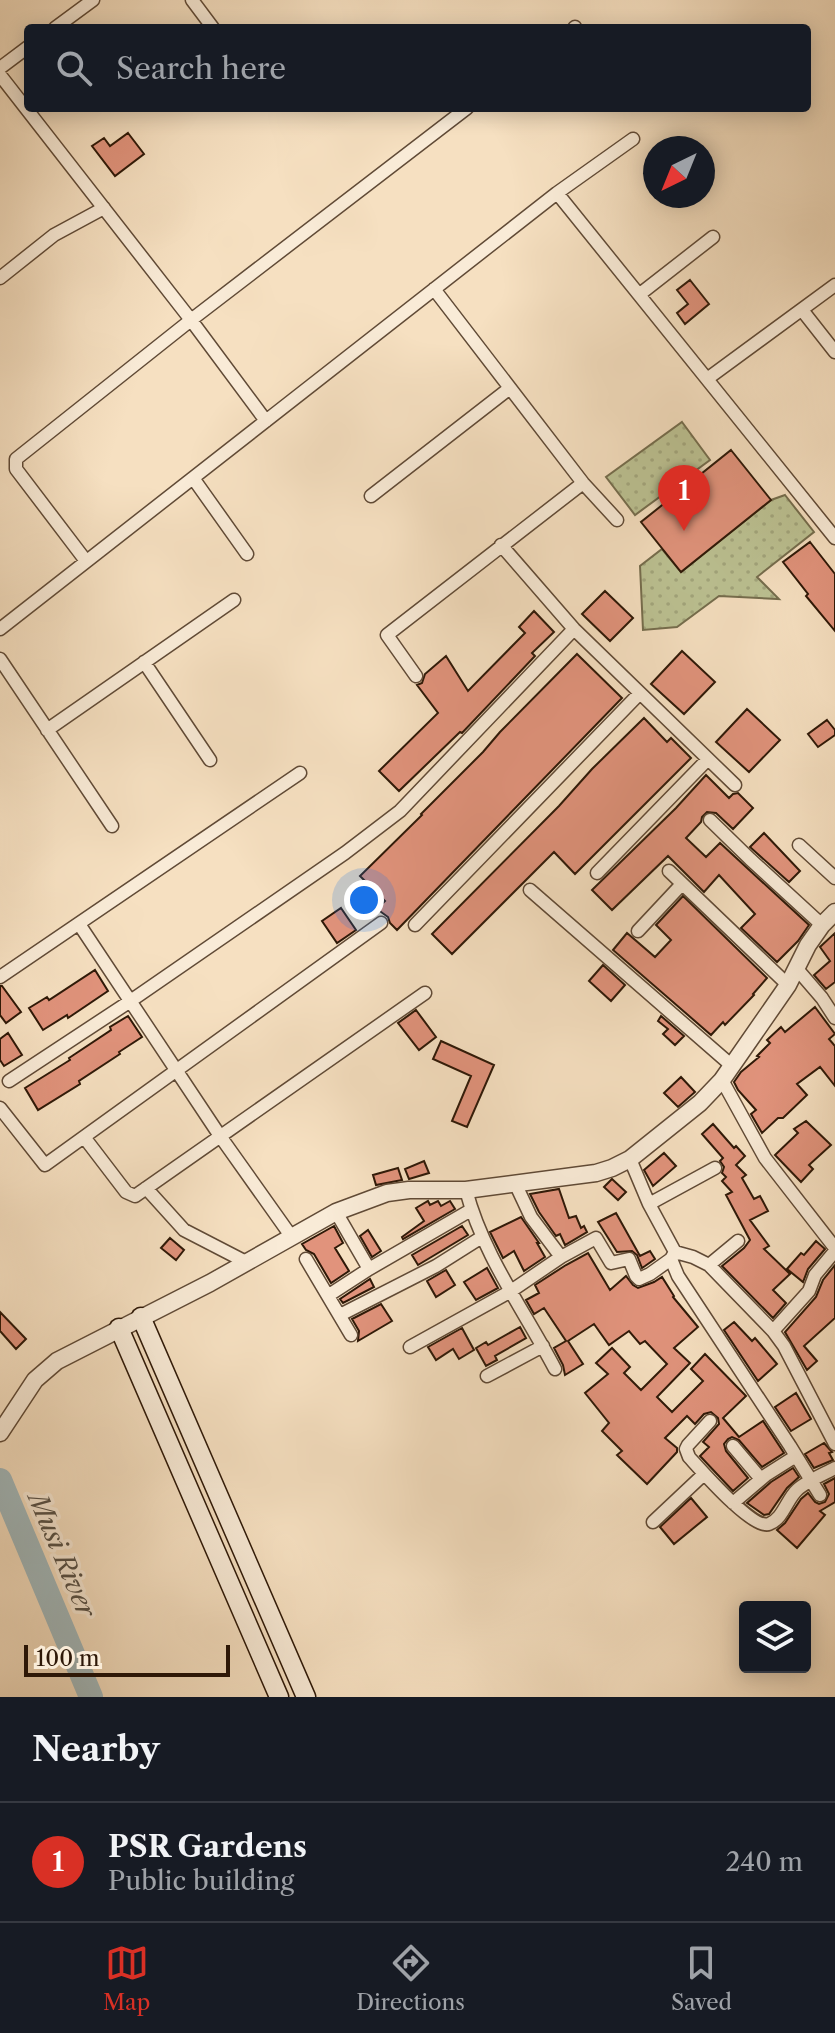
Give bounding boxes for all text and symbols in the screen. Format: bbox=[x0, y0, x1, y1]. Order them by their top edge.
search box bbox=[24, 24, 811, 112]
icon: search bbox=[52, 46, 96, 90]
text: Search here bbox=[116, 50, 286, 87]
north arrow bbox=[643, 136, 715, 208]
pin: 1 bbox=[658, 465, 710, 531]
your location bbox=[344, 880, 384, 920]
water label: Musi River bbox=[20, 1485, 103, 1624]
map controls bbox=[739, 1601, 811, 1673]
button: layers bbox=[739, 1601, 811, 1673]
scale bar bbox=[24, 1641, 230, 1677]
text: 100 m bbox=[36, 1645, 99, 1672]
text: Nearby bbox=[32, 1728, 160, 1770]
text: PSR Gardens bbox=[108, 1828, 307, 1865]
text: 1 bbox=[52, 1846, 64, 1878]
text: 240 m bbox=[725, 1846, 803, 1878]
text: Public building bbox=[108, 1865, 294, 1897]
tab: Map bbox=[103, 1941, 150, 2016]
tab: Directions bbox=[356, 1941, 465, 2016]
tab: Saved bbox=[671, 1941, 732, 2016]

